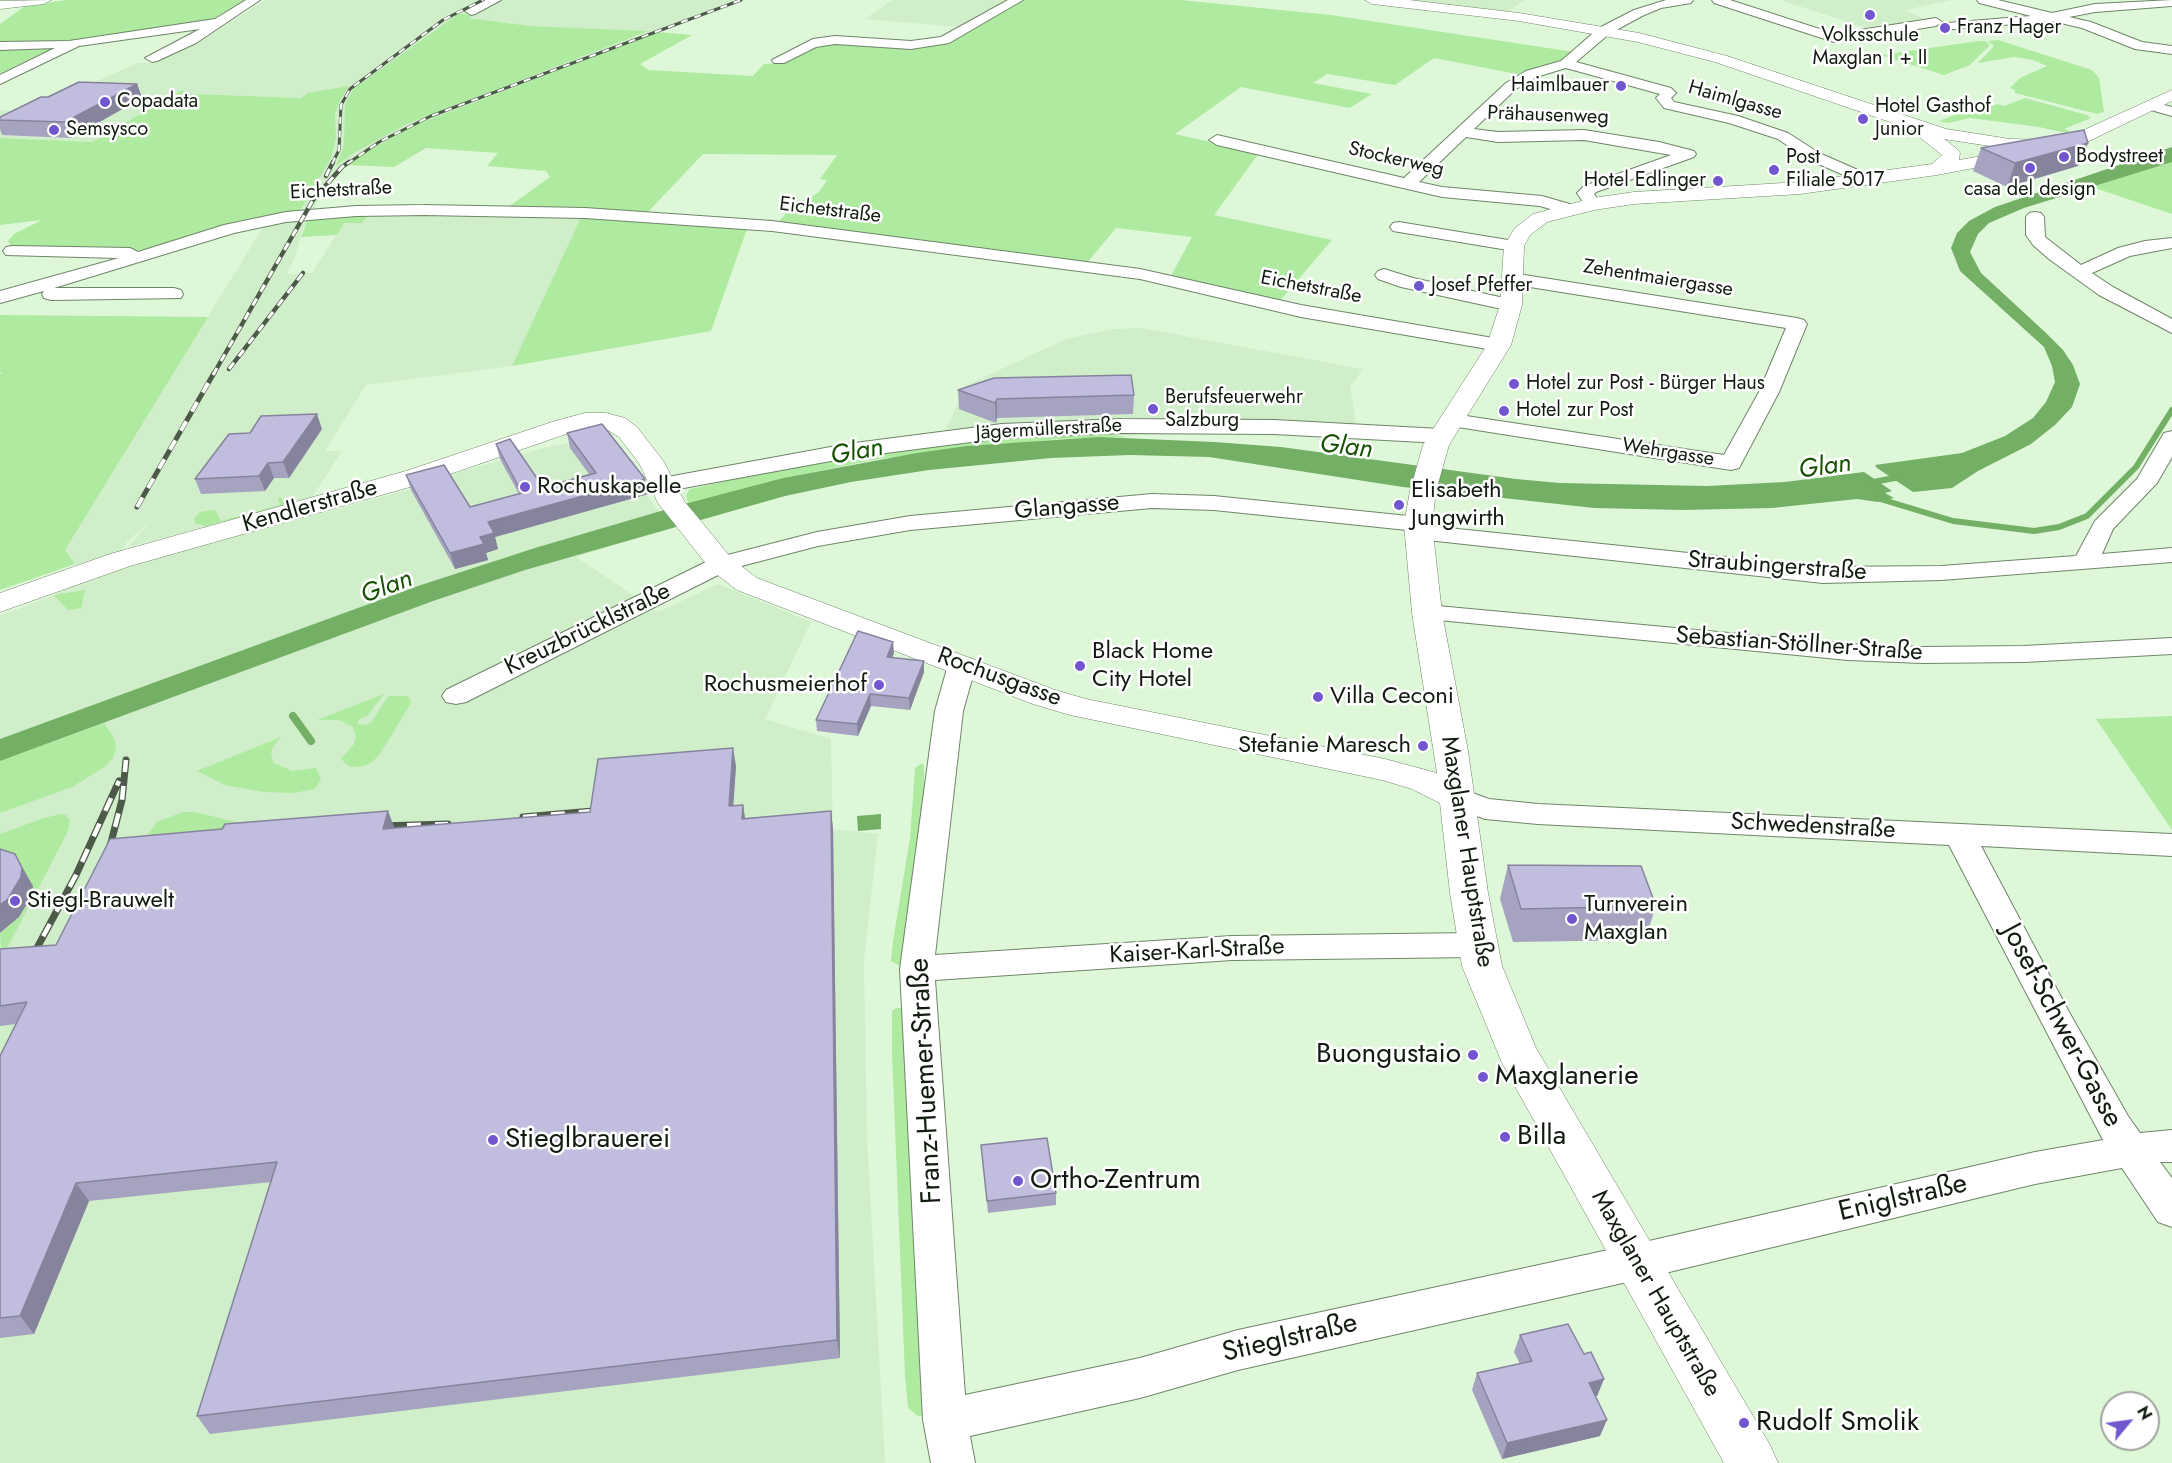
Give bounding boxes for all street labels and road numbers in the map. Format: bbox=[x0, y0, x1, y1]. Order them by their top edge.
street label: Haimlgasse bbox=[1685, 76, 1785, 126]
street label: Prähausenweg bbox=[1487, 102, 1609, 130]
street label: Stockerweg bbox=[1346, 137, 1446, 183]
street label: Eichetstraße bbox=[289, 176, 393, 206]
street label: Eichetstraße bbox=[778, 193, 882, 229]
street label: Zehentmaiergasse bbox=[1581, 255, 1735, 303]
street label: Eichetstraße bbox=[1259, 266, 1363, 310]
street label: Jägermüllerstraße bbox=[975, 414, 1123, 446]
street label: Wehrgasse bbox=[1620, 434, 1716, 472]
street label: Kendlerstraße bbox=[239, 474, 381, 540]
street label: Glangasse bbox=[1013, 489, 1121, 527]
street label: Straubingerstraße bbox=[1687, 546, 1867, 588]
street label: Kreuzbrücklstraße bbox=[501, 577, 675, 683]
street label: Sebastian-Stöllner-Straße bbox=[1675, 622, 1923, 668]
street label: Rochusgasse bbox=[933, 642, 1065, 714]
street label: Maxglaner Hauptstraße bbox=[1433, 734, 1499, 970]
street label: Schwedenstraße bbox=[1730, 808, 1896, 846]
street label: Josef-Schwer-Gasse bbox=[1993, 919, 2129, 1133]
street label: Kaiser-Karl-Straße bbox=[1109, 933, 1285, 971]
street label: Franz-Huemer-Straße bbox=[904, 957, 950, 1205]
street label: Eniglstraße bbox=[1835, 1168, 1971, 1230]
street label: Maxglaner Hauptstraße bbox=[1584, 1186, 1726, 1402]
street label: Stieglstraße bbox=[1219, 1307, 1361, 1371]

